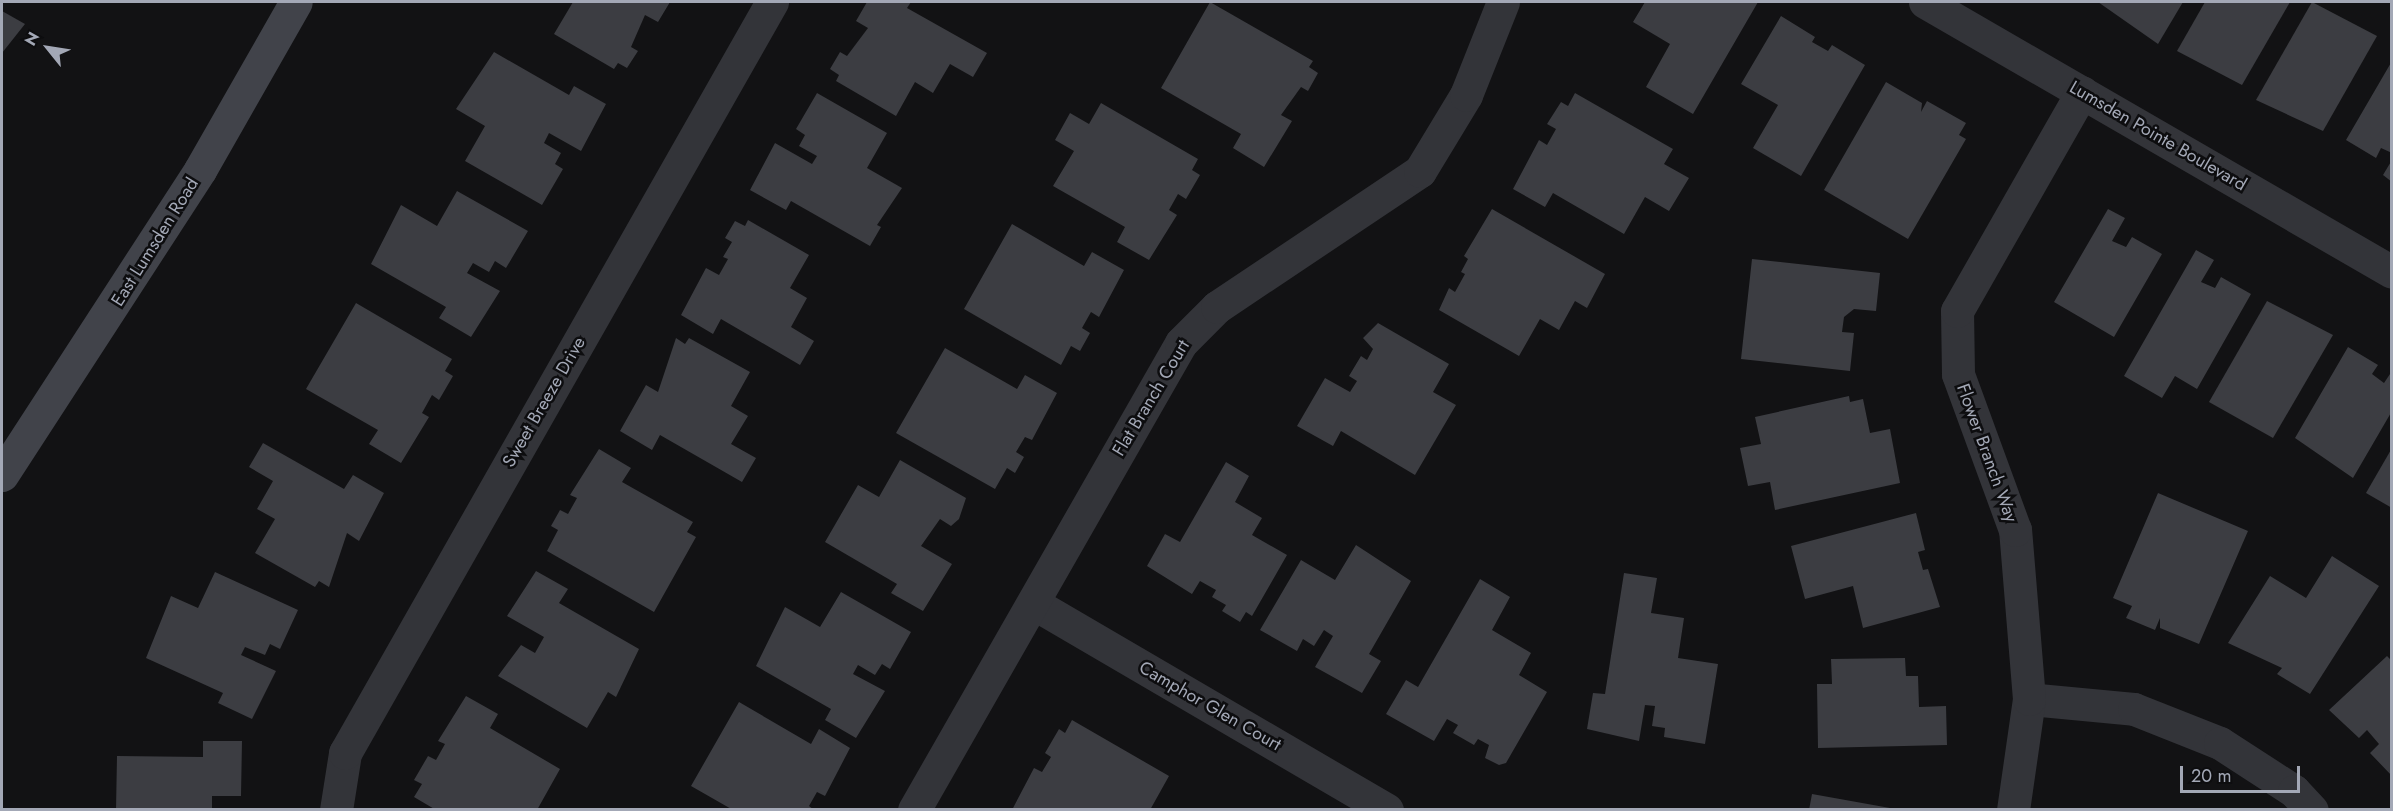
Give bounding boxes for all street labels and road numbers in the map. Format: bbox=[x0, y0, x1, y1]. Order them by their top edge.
street label: Lumsden Pointe Boulevard bbox=[2066, 76, 2250, 196]
street label: East Lumsden Road bbox=[107, 174, 203, 310]
street label: Sweet Breeze Drive bbox=[498, 333, 590, 471]
street label: Flat Branch Court bbox=[1108, 336, 1194, 460]
street label: Flower Branch Way bbox=[1952, 381, 2022, 525]
street label: Camphor Glen Court bbox=[1135, 657, 1285, 755]

